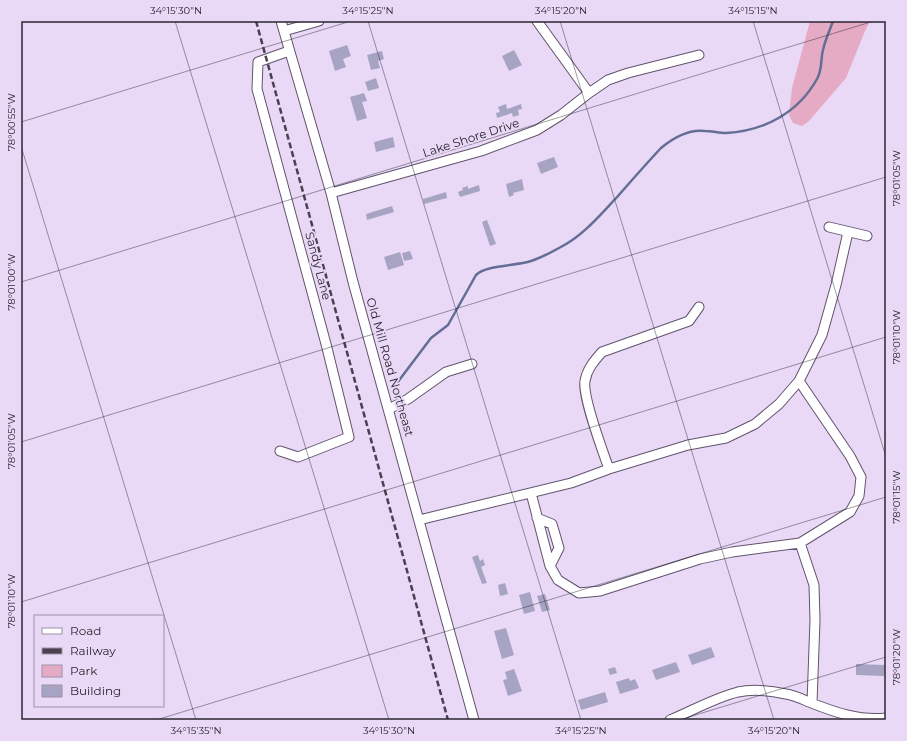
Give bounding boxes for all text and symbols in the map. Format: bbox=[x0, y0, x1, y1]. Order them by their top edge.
text: 34°15'30"N bbox=[150, 4, 202, 17]
text: 34°15'25"N bbox=[342, 4, 394, 17]
text: 34°15'20"N bbox=[535, 4, 587, 17]
text: 34°15'15"N bbox=[728, 4, 778, 17]
text: 78°00'55"W bbox=[5, 93, 18, 151]
street label: Lake Shore Drive bbox=[421, 115, 521, 160]
text: 78°01'05"W bbox=[890, 150, 903, 206]
street label: Sandy Lane bbox=[302, 230, 335, 302]
text: 78°01'00"W bbox=[5, 254, 18, 310]
street label: Old Mill Road Northeast bbox=[363, 296, 418, 438]
text: 78°01'10"W bbox=[890, 310, 903, 364]
text: 78°01'05"W bbox=[5, 413, 18, 469]
text: 78°01'15"W bbox=[890, 470, 903, 524]
text: 78°01'10"W bbox=[5, 574, 18, 628]
legend bbox=[34, 615, 164, 707]
text: Road bbox=[70, 623, 101, 638]
text: 78°01'20"W bbox=[890, 629, 903, 685]
text: Railway bbox=[70, 643, 116, 658]
text: Park bbox=[70, 663, 98, 678]
text: Building bbox=[70, 683, 121, 698]
text: 34°15'35"N bbox=[170, 724, 222, 737]
text: 34°15'30"N bbox=[363, 724, 415, 737]
text: 34°15'25"N bbox=[555, 724, 607, 737]
text: 34°15'20"N bbox=[748, 724, 800, 737]

